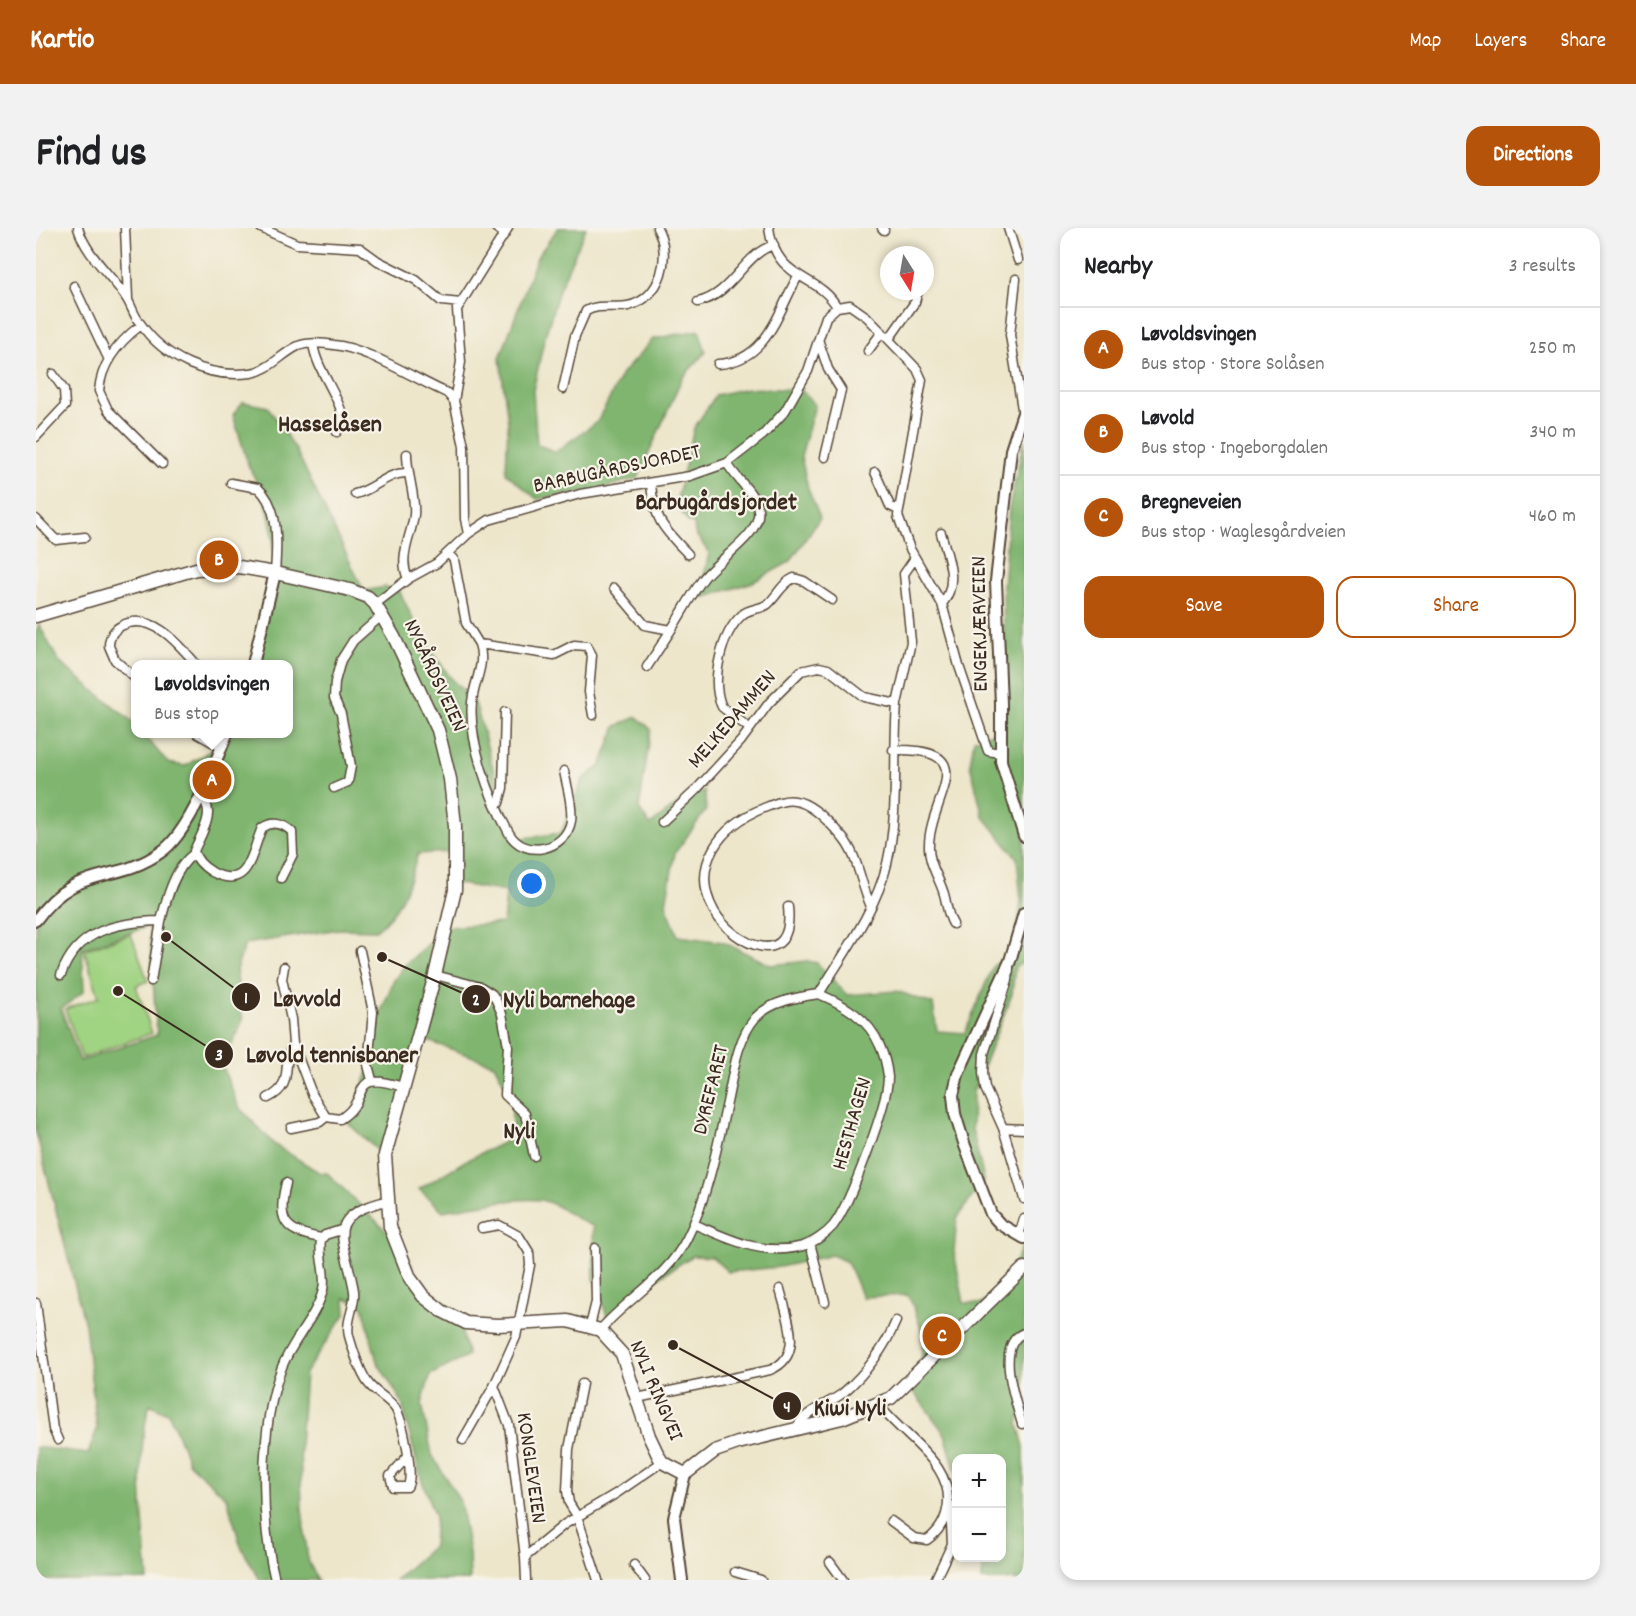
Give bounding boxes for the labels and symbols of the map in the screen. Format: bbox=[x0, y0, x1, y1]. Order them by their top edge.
north arrow bbox=[880, 246, 934, 300]
district label: Hasselåsen bbox=[278, 409, 382, 443]
street label: BARBUGÅRDSJORDET bbox=[531, 437, 704, 503]
district label: Barbugårdsjordet bbox=[635, 487, 797, 521]
pin: B bbox=[200, 538, 238, 582]
street label: ENGEKJÆRVEIEN bbox=[964, 556, 998, 692]
street label: NYGÅRDSVEIEN bbox=[394, 614, 474, 738]
street label: MELKEDAMMEN bbox=[681, 664, 785, 776]
pin: A bbox=[192, 758, 231, 802]
your location bbox=[517, 869, 546, 898]
callout: Løvvold bbox=[231, 976, 353, 1018]
callout: Nyli barnehage bbox=[461, 978, 647, 1020]
text: Løvvold bbox=[273, 984, 341, 1018]
text: Nyli barnehage bbox=[503, 985, 636, 1019]
text: 1 bbox=[244, 987, 248, 1012]
text: 2 bbox=[472, 989, 480, 1014]
callout: Løvold tennisbaner bbox=[204, 1033, 430, 1075]
text: Løvold tennisbaner bbox=[246, 1040, 419, 1074]
street label: DYREFARET bbox=[686, 1042, 738, 1138]
text: 3 bbox=[215, 1044, 223, 1069]
street label: HESTHAGEN bbox=[825, 1074, 881, 1174]
district label: Nyli bbox=[503, 1116, 535, 1150]
pin: C bbox=[922, 1314, 962, 1358]
street label: NYLI RINGVEI bbox=[620, 1336, 690, 1446]
callout: Kiwi Nyli bbox=[772, 1385, 898, 1427]
text: Kiwi Nyli bbox=[814, 1393, 887, 1427]
text: 4 bbox=[783, 1396, 791, 1421]
street label: KONGLEVEIEN bbox=[507, 1410, 553, 1526]

